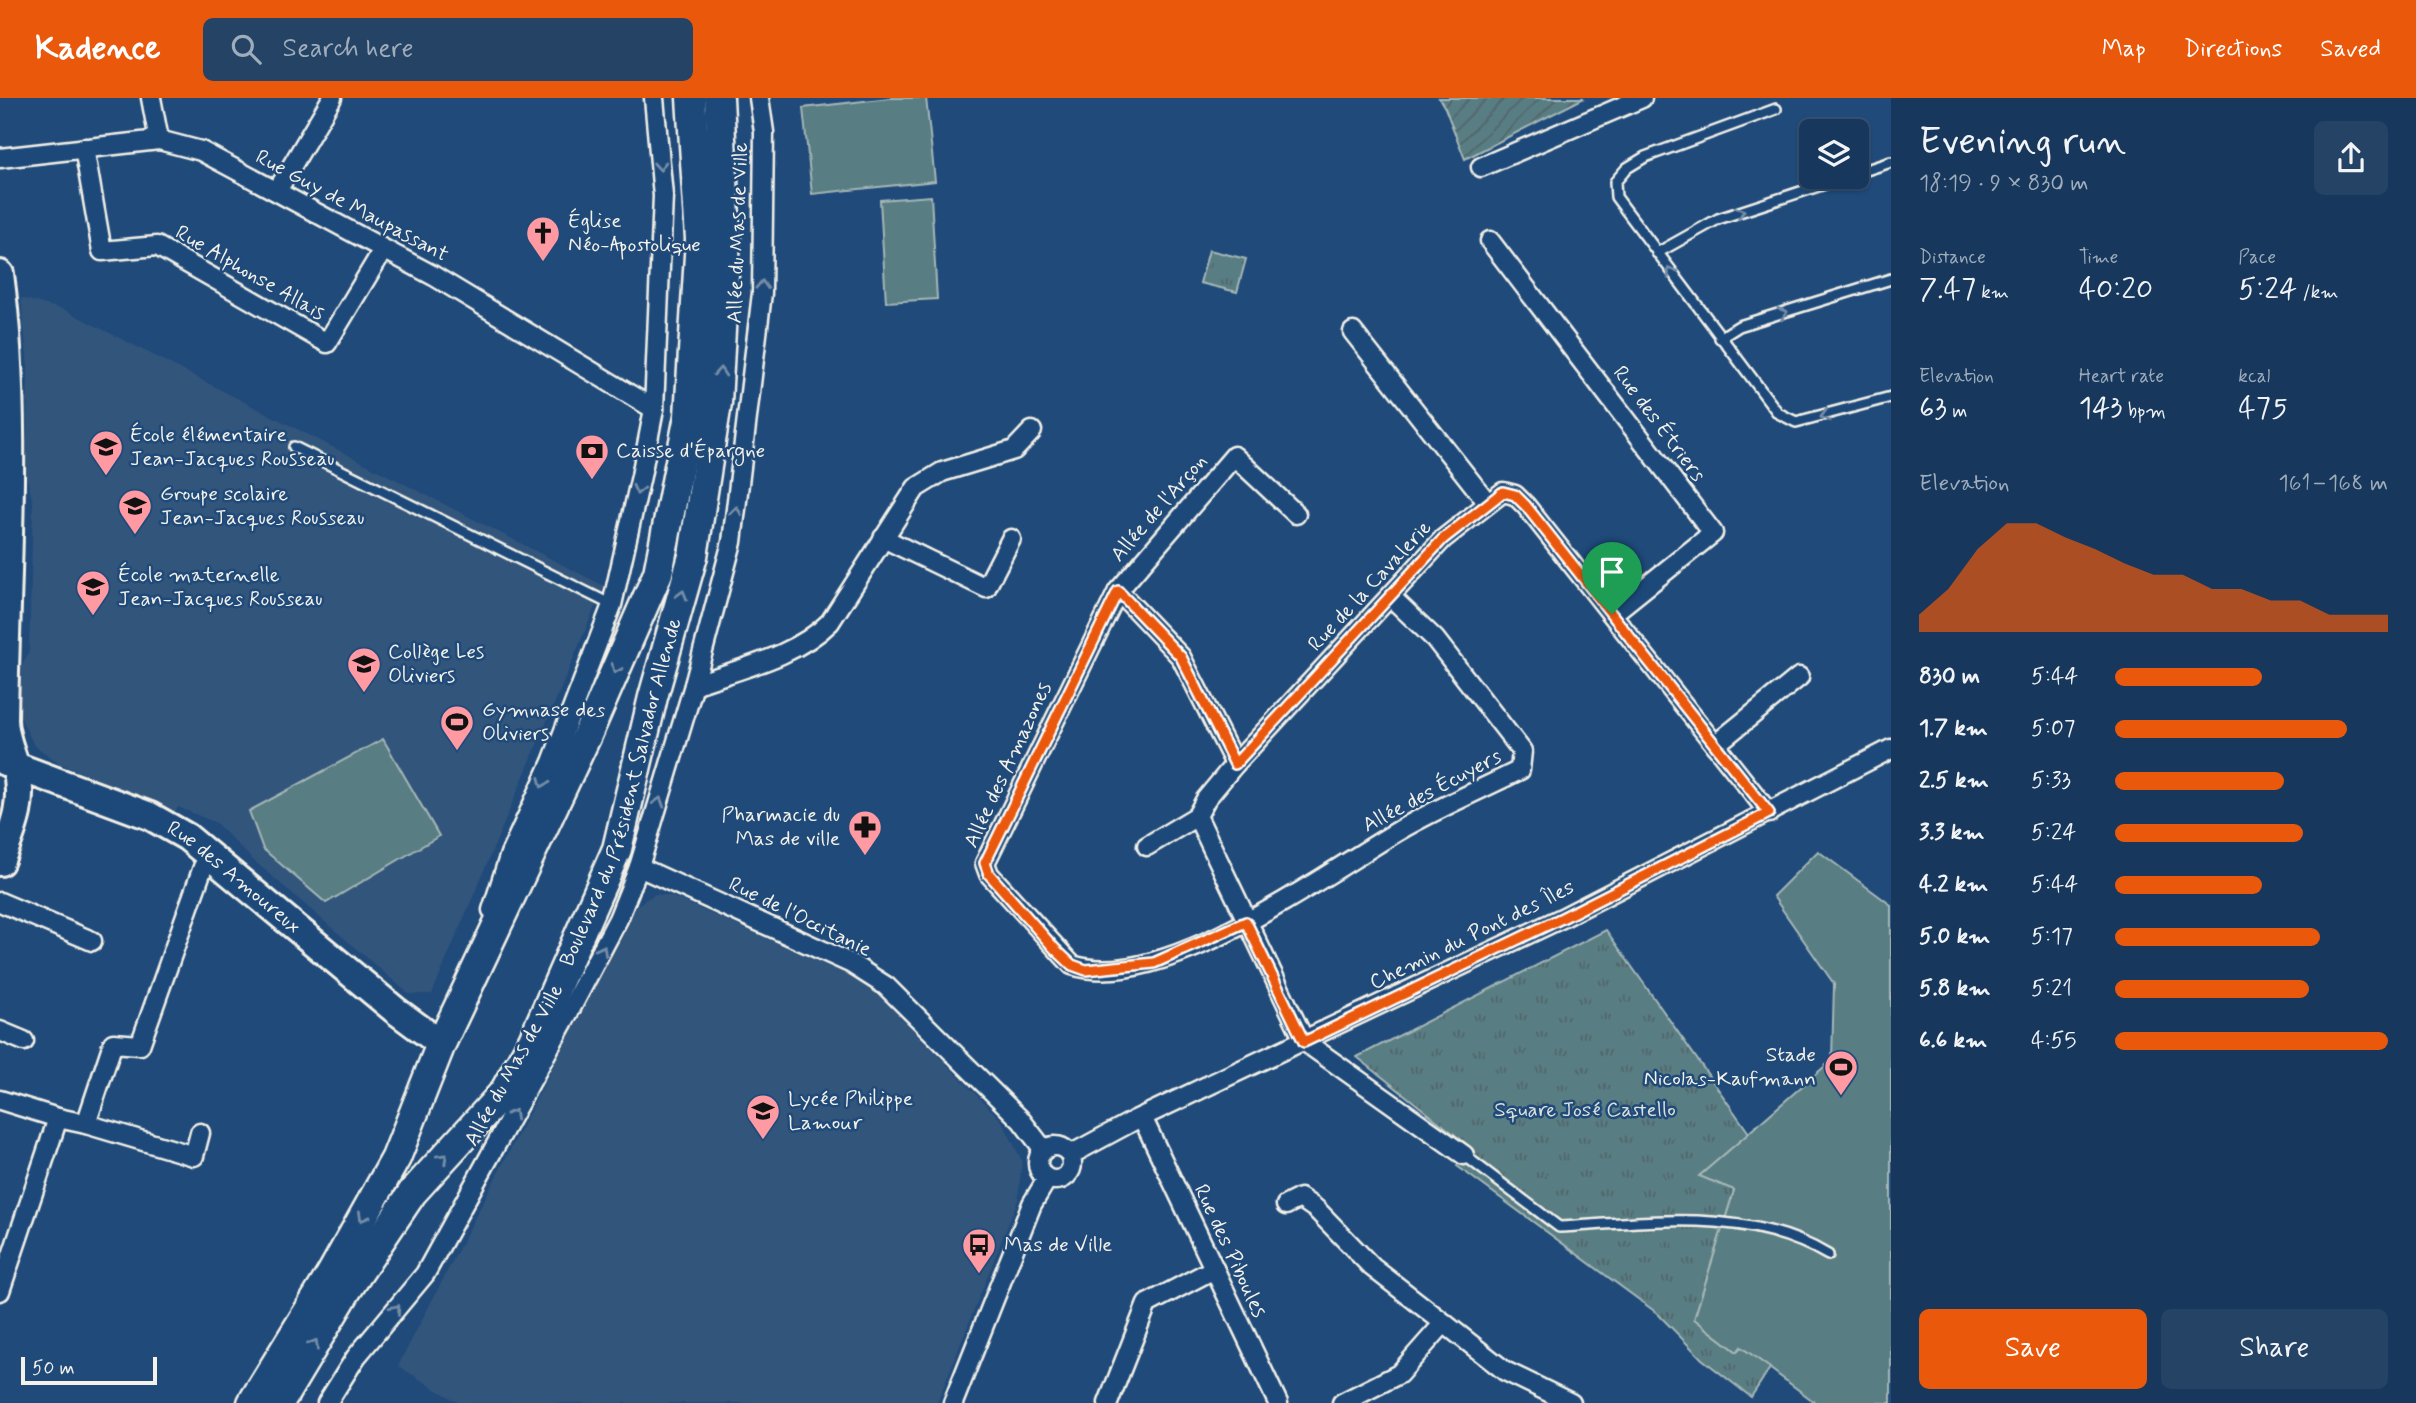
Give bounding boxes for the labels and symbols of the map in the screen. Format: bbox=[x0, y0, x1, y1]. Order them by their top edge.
street label: Allée du Mas de Ville bbox=[721, 142, 755, 324]
street label: Rue Guy de Maupassant bbox=[251, 143, 454, 269]
one-way arrow bbox=[652, 161, 667, 172]
one-way arrow bbox=[1733, 206, 1745, 220]
place label: Église Néo-Apostolique bbox=[568, 207, 701, 260]
church icon: Église Néo-Apostolique bbox=[524, 214, 562, 263]
street label: Rue Alphonse Allais bbox=[170, 219, 330, 327]
one-way arrow bbox=[1667, 267, 1679, 280]
one-way arrow bbox=[754, 279, 770, 290]
one-way arrow bbox=[1777, 306, 1789, 321]
street label: Rue des Étriers bbox=[1606, 360, 1712, 488]
one-way arrow bbox=[712, 366, 727, 377]
one-way arrow bbox=[1820, 407, 1832, 422]
place label: École élémentaire Jean-Jacques Rousseau bbox=[130, 421, 335, 473]
school or university icon: École élémentaire Jean-Jacques Rousseau bbox=[87, 428, 125, 477]
bank icon: Caisse d'Épargne bbox=[573, 432, 611, 481]
place label: Caisse d'Épargne bbox=[616, 437, 765, 466]
street label: Allée de l'Arçon bbox=[1104, 448, 1214, 568]
place label: Groupe scolaire Jean-Jacques Rousseau bbox=[160, 480, 365, 532]
one-way arrow bbox=[631, 484, 646, 496]
school or university icon: Groupe scolaire Jean-Jacques Rousseau bbox=[116, 487, 154, 536]
one-way arrow bbox=[728, 505, 743, 517]
street label: Rue de la Cavalerie bbox=[1302, 514, 1438, 658]
pin bbox=[1582, 542, 1642, 614]
place label: École maternelle Jean-Jacques Rousseau bbox=[118, 561, 323, 613]
school or university icon: École maternelle Jean-Jacques Rousseau bbox=[74, 568, 112, 617]
one-way arrow bbox=[673, 590, 688, 602]
street label: Boulevard du Président Salvador Allende bbox=[553, 615, 689, 971]
place label: Collège Les Oliviers bbox=[388, 638, 484, 690]
school or university icon: Collège Les Oliviers bbox=[345, 645, 383, 694]
one-way arrow bbox=[610, 662, 624, 674]
street label: Allée des Amazones bbox=[957, 678, 1059, 852]
place label: Gymnase des Oliviers bbox=[482, 696, 605, 748]
sports icon: Gymnase des Oliviers bbox=[438, 703, 476, 752]
street label: Allée des Écuyers bbox=[1358, 743, 1506, 839]
one-way arrow bbox=[537, 775, 551, 788]
one-way arrow bbox=[650, 796, 665, 808]
place label: Pharmacie du Mas de ville bbox=[721, 801, 840, 853]
pharmacy icon: Pharmacie du Mas de ville bbox=[846, 808, 884, 857]
street label: Rue des Amoureux bbox=[162, 814, 307, 940]
street label: Rue de l'Occitanie bbox=[724, 870, 876, 964]
street label: Chemin du Pont des Îles bbox=[1365, 873, 1579, 997]
one-way arrow bbox=[594, 945, 607, 957]
street label: Allée du Mas de Ville bbox=[458, 979, 570, 1151]
place label: Stade Nicolas-Kaufmann bbox=[1644, 1041, 1816, 1093]
sports icon: Stade Nicolas-Kaufmann bbox=[1822, 1048, 1860, 1097]
place label: Lycée Philippe Lamour bbox=[788, 1085, 913, 1137]
school or university icon: Lycée Philippe Lamour bbox=[744, 1092, 782, 1141]
park label: Square José Castello bbox=[1494, 1096, 1676, 1124]
one-way arrow bbox=[505, 1109, 518, 1121]
one-way arrow bbox=[435, 1153, 448, 1166]
street label: Rue des Piboules bbox=[1187, 1180, 1273, 1322]
one-way arrow bbox=[358, 1210, 371, 1223]
bus stop icon: Mas de Ville bbox=[960, 1226, 998, 1275]
place label: Mas de Ville bbox=[1004, 1231, 1112, 1259]
one-way arrow bbox=[388, 1304, 400, 1317]
one-way arrow bbox=[306, 1339, 319, 1352]
scale bar bbox=[21, 1354, 158, 1386]

